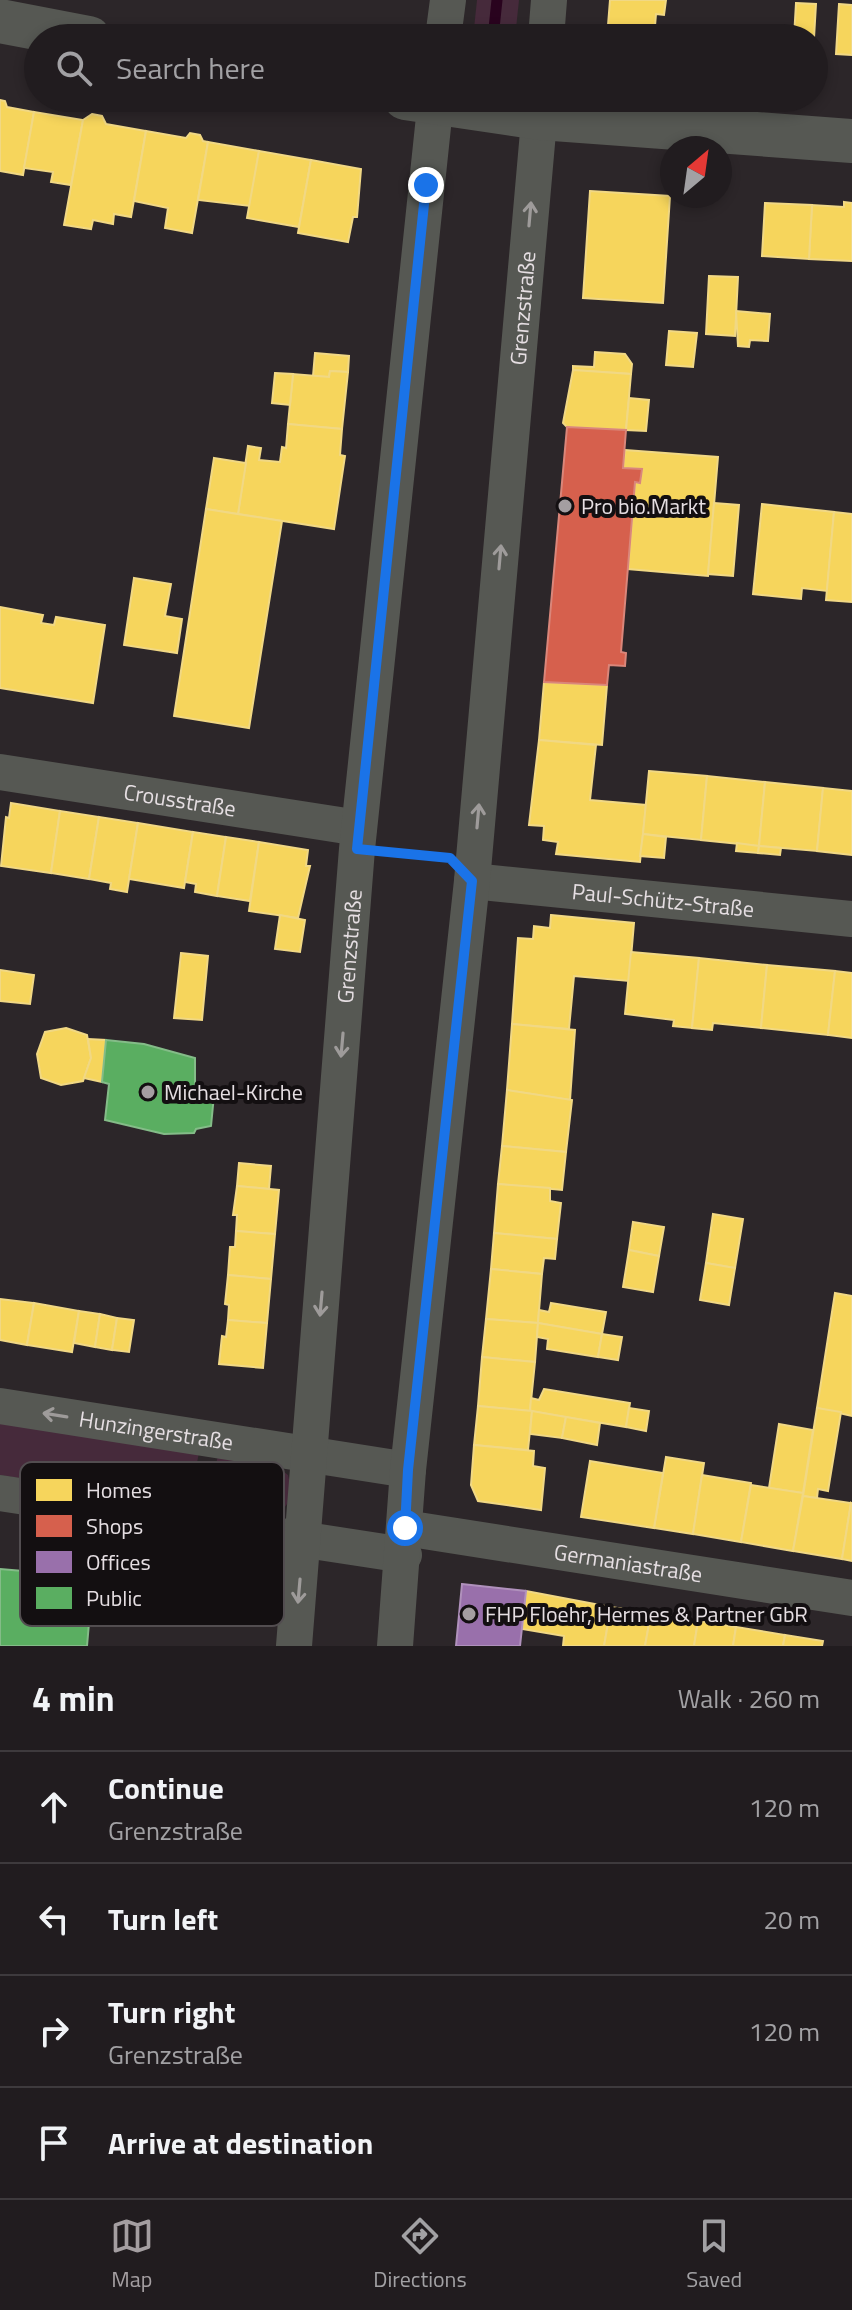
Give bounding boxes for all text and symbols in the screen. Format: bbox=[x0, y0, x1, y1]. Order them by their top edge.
search box bbox=[24, 24, 828, 112]
text: Search here bbox=[116, 45, 265, 91]
icon: search bbox=[52, 46, 96, 90]
north arrow bbox=[660, 136, 732, 208]
route end bbox=[408, 167, 444, 203]
one-way arrow bbox=[523, 201, 538, 228]
street label: Grenzstraße bbox=[501, 250, 544, 367]
place label: Pro bio.Markt bbox=[581, 489, 706, 523]
marker: Pro bio.Markt bbox=[556, 497, 574, 515]
one-way arrow bbox=[493, 544, 508, 571]
street label: Crousstraße bbox=[121, 775, 238, 826]
one-way arrow bbox=[471, 803, 486, 830]
street label: Paul-Schütz-Straße bbox=[570, 874, 756, 926]
street label: Grenzstraße bbox=[328, 888, 371, 1005]
one-way arrow bbox=[334, 1031, 349, 1058]
place label: Michael-Kirche bbox=[164, 1075, 303, 1109]
marker: Michael-Kirche bbox=[139, 1083, 157, 1101]
one-way arrow bbox=[313, 1290, 328, 1317]
street label: Hunzingerstraße bbox=[77, 1402, 236, 1459]
one-way arrow bbox=[43, 1407, 68, 1422]
legend bbox=[20, 1462, 284, 1626]
text: Homes bbox=[86, 1473, 152, 1507]
text: Shops bbox=[86, 1509, 143, 1543]
route start bbox=[387, 1510, 423, 1546]
street label: Germaniastraße bbox=[552, 1535, 705, 1591]
text: Offices bbox=[86, 1545, 151, 1579]
one-way arrow bbox=[291, 1577, 306, 1604]
text: Public bbox=[86, 1581, 142, 1615]
place label: FHP Floehr, Hermes & Partner GbR bbox=[485, 1597, 808, 1631]
marker: FHP Floehr, Hermes & Partner GbR bbox=[460, 1605, 478, 1623]
text: 4 min bbox=[32, 1672, 115, 1724]
text: Walk · 260 m bbox=[678, 1679, 820, 1718]
text: Continue bbox=[108, 1765, 224, 1811]
icon: ahead bbox=[32, 1785, 76, 1829]
text: 120 m bbox=[749, 1788, 820, 1827]
text: Grenzstraße bbox=[108, 1811, 243, 1850]
text: Turn left bbox=[108, 1896, 218, 1942]
icon: left bbox=[32, 1897, 76, 1941]
text: 20 m bbox=[763, 1900, 820, 1939]
text: Turn right bbox=[108, 1989, 236, 2035]
icon: right bbox=[32, 2009, 76, 2053]
text: 120 m bbox=[749, 2012, 820, 2051]
text: Grenzstraße bbox=[108, 2035, 243, 2074]
text: Arrive at destination bbox=[108, 2120, 373, 2166]
icon: arrive bbox=[32, 2121, 76, 2165]
tab: Map bbox=[110, 2214, 154, 2296]
tab: Directions bbox=[373, 2214, 467, 2296]
tab: Saved bbox=[686, 2214, 742, 2296]

